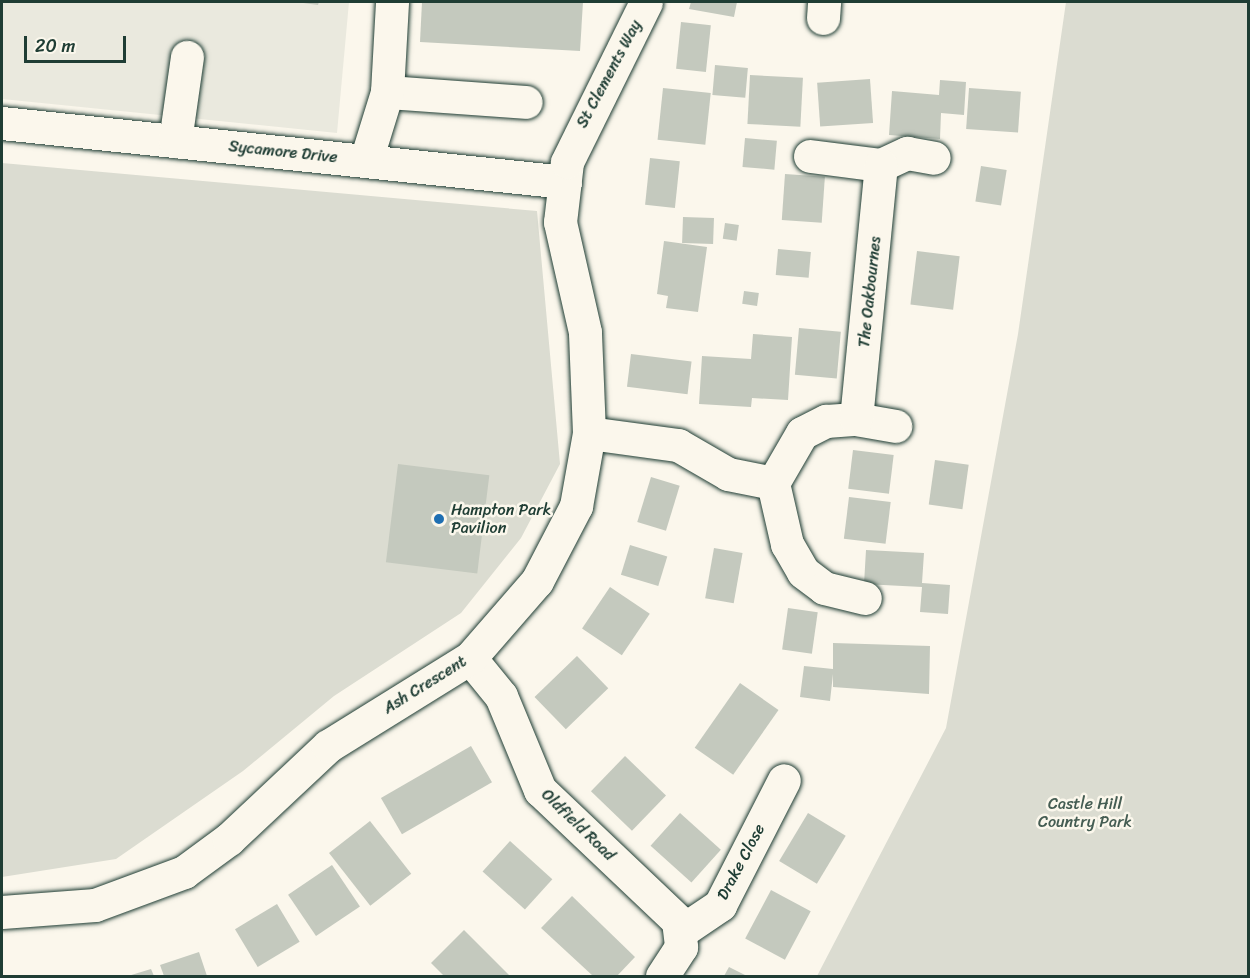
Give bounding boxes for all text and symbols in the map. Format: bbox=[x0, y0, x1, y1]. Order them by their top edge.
street label: St Clements Way bbox=[572, 16, 646, 132]
scale bar bbox=[27, 24, 129, 62]
text: 20 m bbox=[35, 30, 75, 62]
street label: Sycamore Drive bbox=[228, 137, 338, 167]
street label: The Oakbournes bbox=[855, 235, 885, 349]
place label: Hampton Park Pavilion bbox=[451, 500, 551, 538]
marker: Hampton Park Pavilion bbox=[432, 512, 446, 526]
street label: Ash Crescent bbox=[380, 652, 470, 718]
street label: Oldfield Road bbox=[537, 785, 619, 865]
park label: Castle Hill Country Park bbox=[1038, 794, 1132, 832]
street label: Drake Close bbox=[713, 821, 769, 903]

